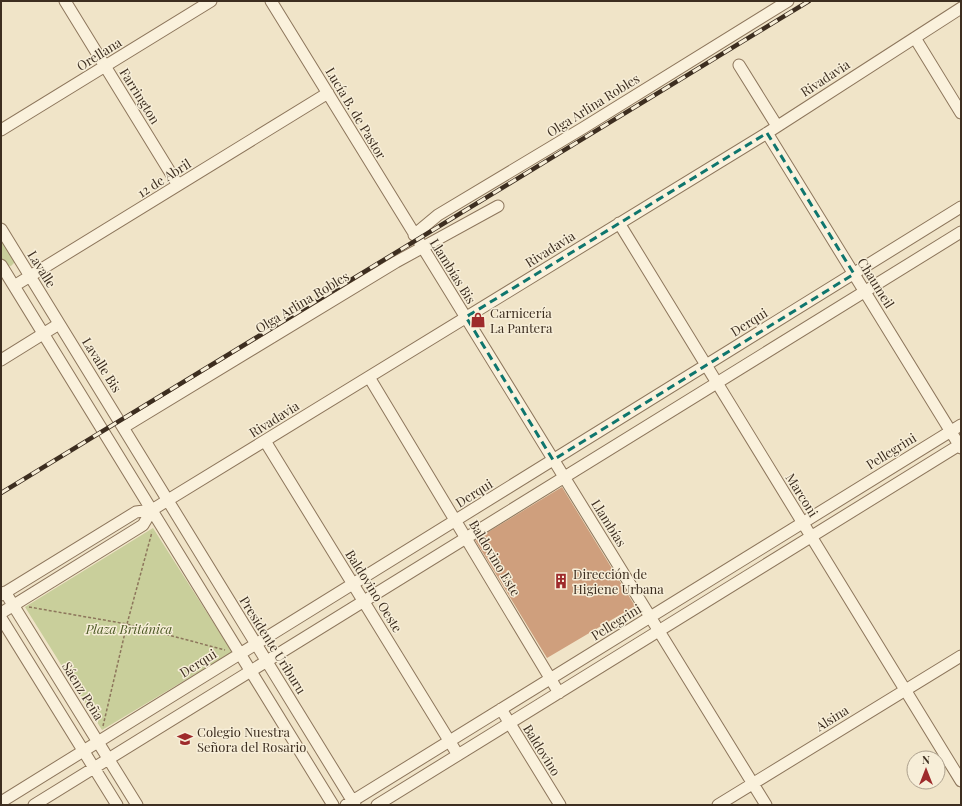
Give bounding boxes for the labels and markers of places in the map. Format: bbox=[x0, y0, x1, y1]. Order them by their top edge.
place label: Carnicería La Pantera bbox=[490, 304, 553, 336]
shop icon: Carnicería La Pantera bbox=[469, 311, 487, 329]
place label: Dirección de Higiene Urbana bbox=[573, 565, 664, 597]
building icon: Dirección de Higiene Urbana bbox=[552, 572, 570, 590]
place label: Colegio Nuestra Señora del Rosario bbox=[197, 723, 306, 755]
school or university icon: Colegio Nuestra Señora del Rosario bbox=[176, 730, 194, 748]

